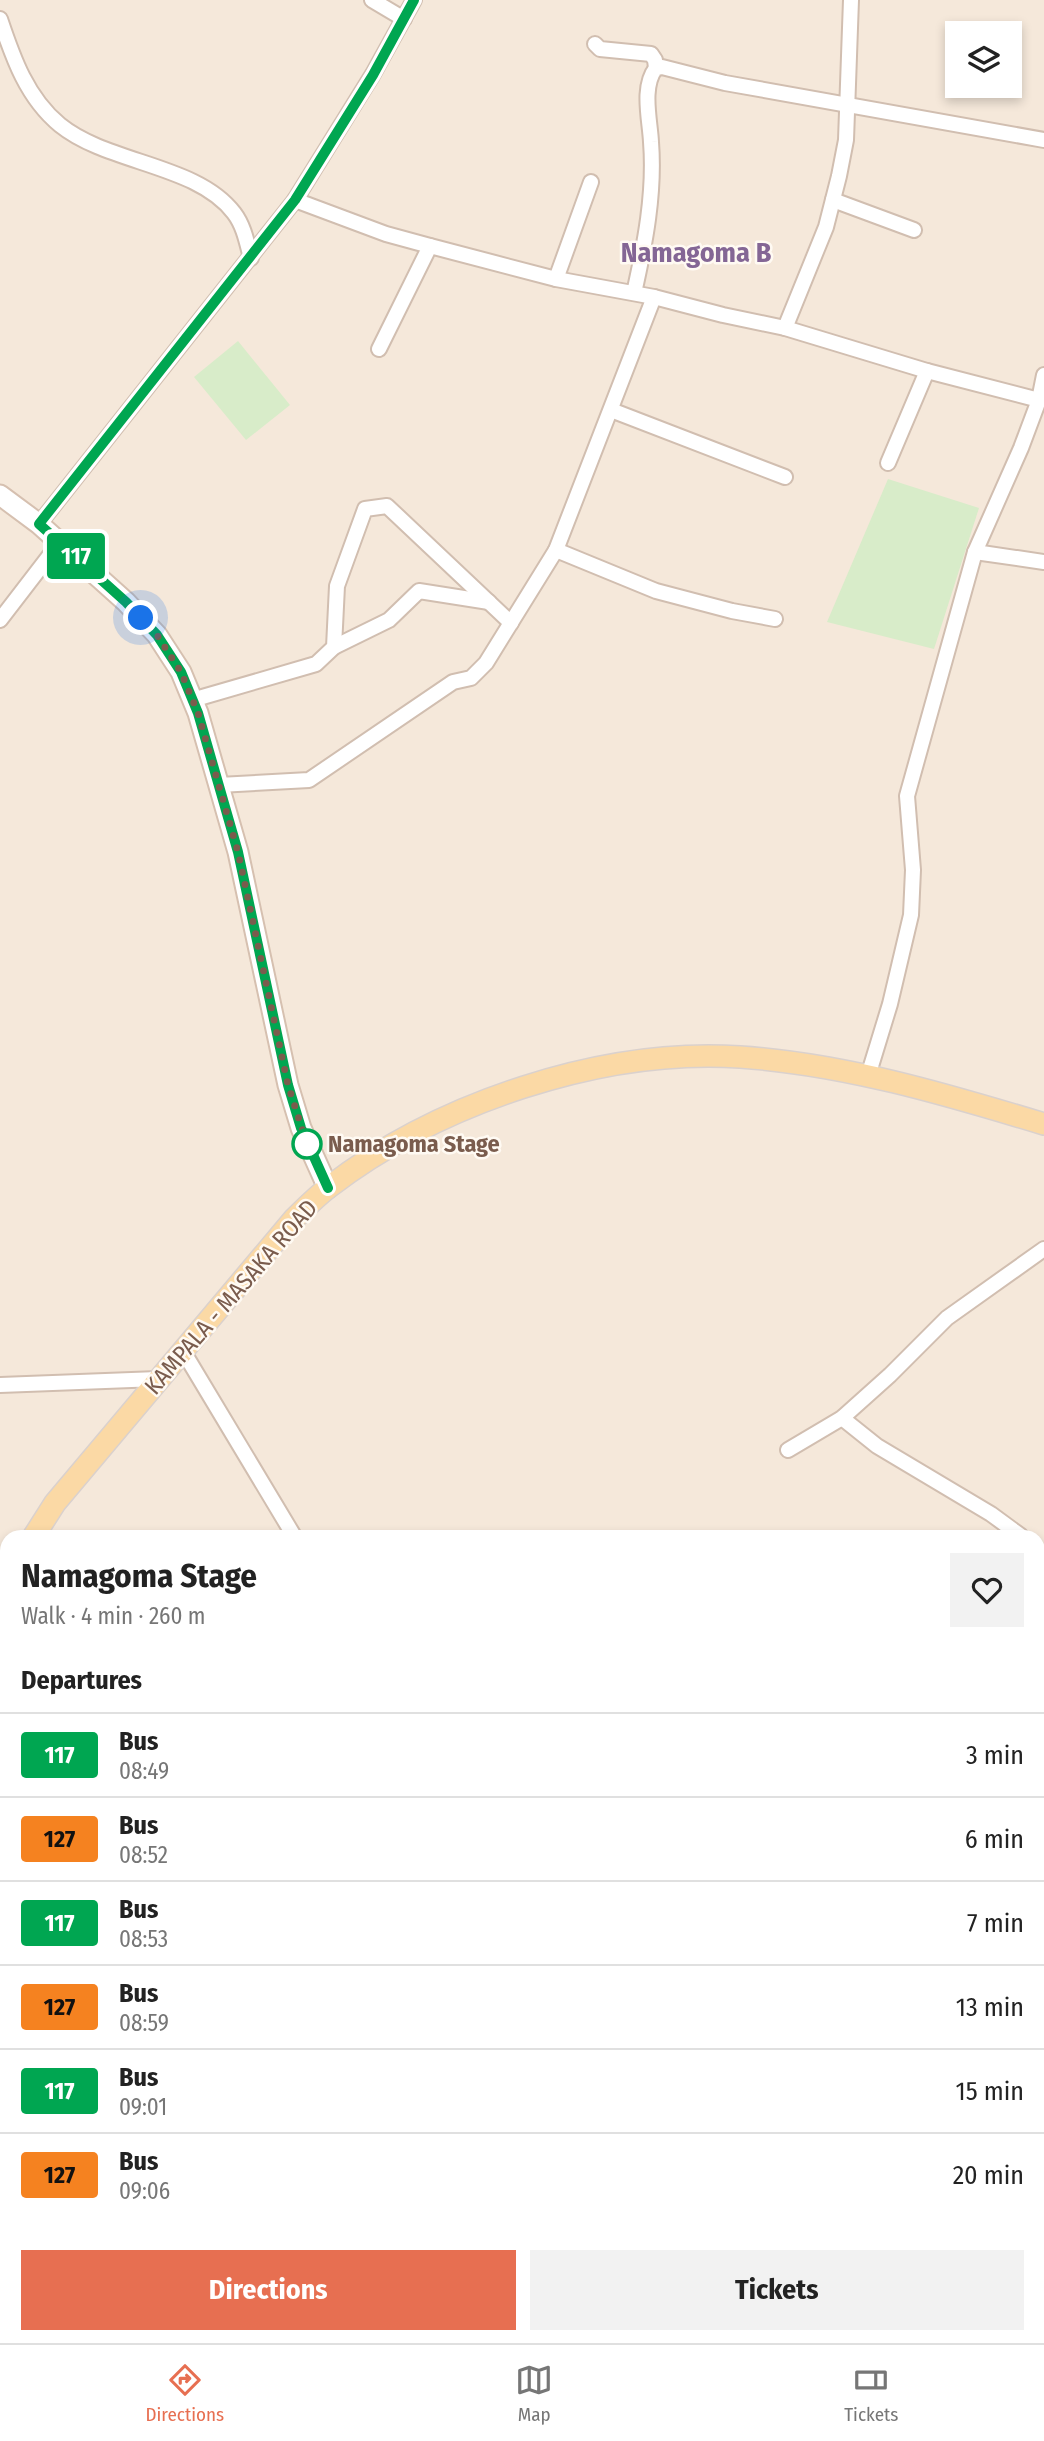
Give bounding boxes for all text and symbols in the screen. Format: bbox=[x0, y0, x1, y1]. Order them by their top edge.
map controls bbox=[945, 21, 1022, 98]
button: layers bbox=[945, 21, 1022, 98]
district label: Namagoma B bbox=[621, 236, 772, 269]
line badge: 117 bbox=[36, 533, 116, 579]
text: 117 bbox=[61, 542, 91, 570]
your location bbox=[123, 600, 158, 635]
marker: Namagoma Stage bbox=[292, 1129, 322, 1159]
place label: Namagoma Stage bbox=[328, 1130, 500, 1158]
street label: KAMPALA - MASAKA ROAD bbox=[139, 1194, 323, 1400]
button: heart bbox=[950, 1553, 1024, 1627]
text: Namagoma Stage bbox=[21, 1556, 257, 1596]
text: Walk · 4 min · 260 m bbox=[21, 1602, 206, 1630]
text: Departures bbox=[21, 1665, 142, 1696]
text: Bus bbox=[119, 1726, 158, 1757]
text: 3 min bbox=[966, 1740, 1024, 1771]
text: 117 bbox=[44, 1741, 75, 1769]
text: 08:49 bbox=[119, 1757, 169, 1785]
text: Bus bbox=[119, 1810, 158, 1841]
text: 6 min bbox=[965, 1824, 1024, 1855]
text: 127 bbox=[44, 1825, 75, 1853]
text: 08:52 bbox=[119, 1841, 168, 1869]
text: Bus bbox=[119, 1894, 158, 1925]
text: 7 min bbox=[967, 1908, 1024, 1939]
text: 117 bbox=[44, 1909, 75, 1937]
text: 08:53 bbox=[119, 1925, 168, 1953]
text: Bus bbox=[119, 1978, 158, 2009]
text: 13 min bbox=[956, 1992, 1024, 2023]
text: 127 bbox=[44, 1993, 75, 2021]
text: 08:59 bbox=[119, 2009, 169, 2037]
text: Bus bbox=[119, 2062, 158, 2093]
text: 15 min bbox=[956, 2076, 1024, 2107]
text: 117 bbox=[44, 2077, 75, 2105]
text: 09:01 bbox=[119, 2093, 167, 2121]
text: Bus bbox=[119, 2146, 158, 2177]
text: 20 min bbox=[953, 2160, 1024, 2191]
text: 127 bbox=[44, 2161, 75, 2189]
text: 09:06 bbox=[119, 2177, 170, 2205]
button: Directions bbox=[21, 2250, 516, 2330]
button: Tickets bbox=[530, 2250, 1024, 2330]
tab: Directions bbox=[146, 2361, 224, 2426]
tab: Map bbox=[515, 2361, 553, 2426]
tab: Tickets bbox=[844, 2361, 898, 2426]

